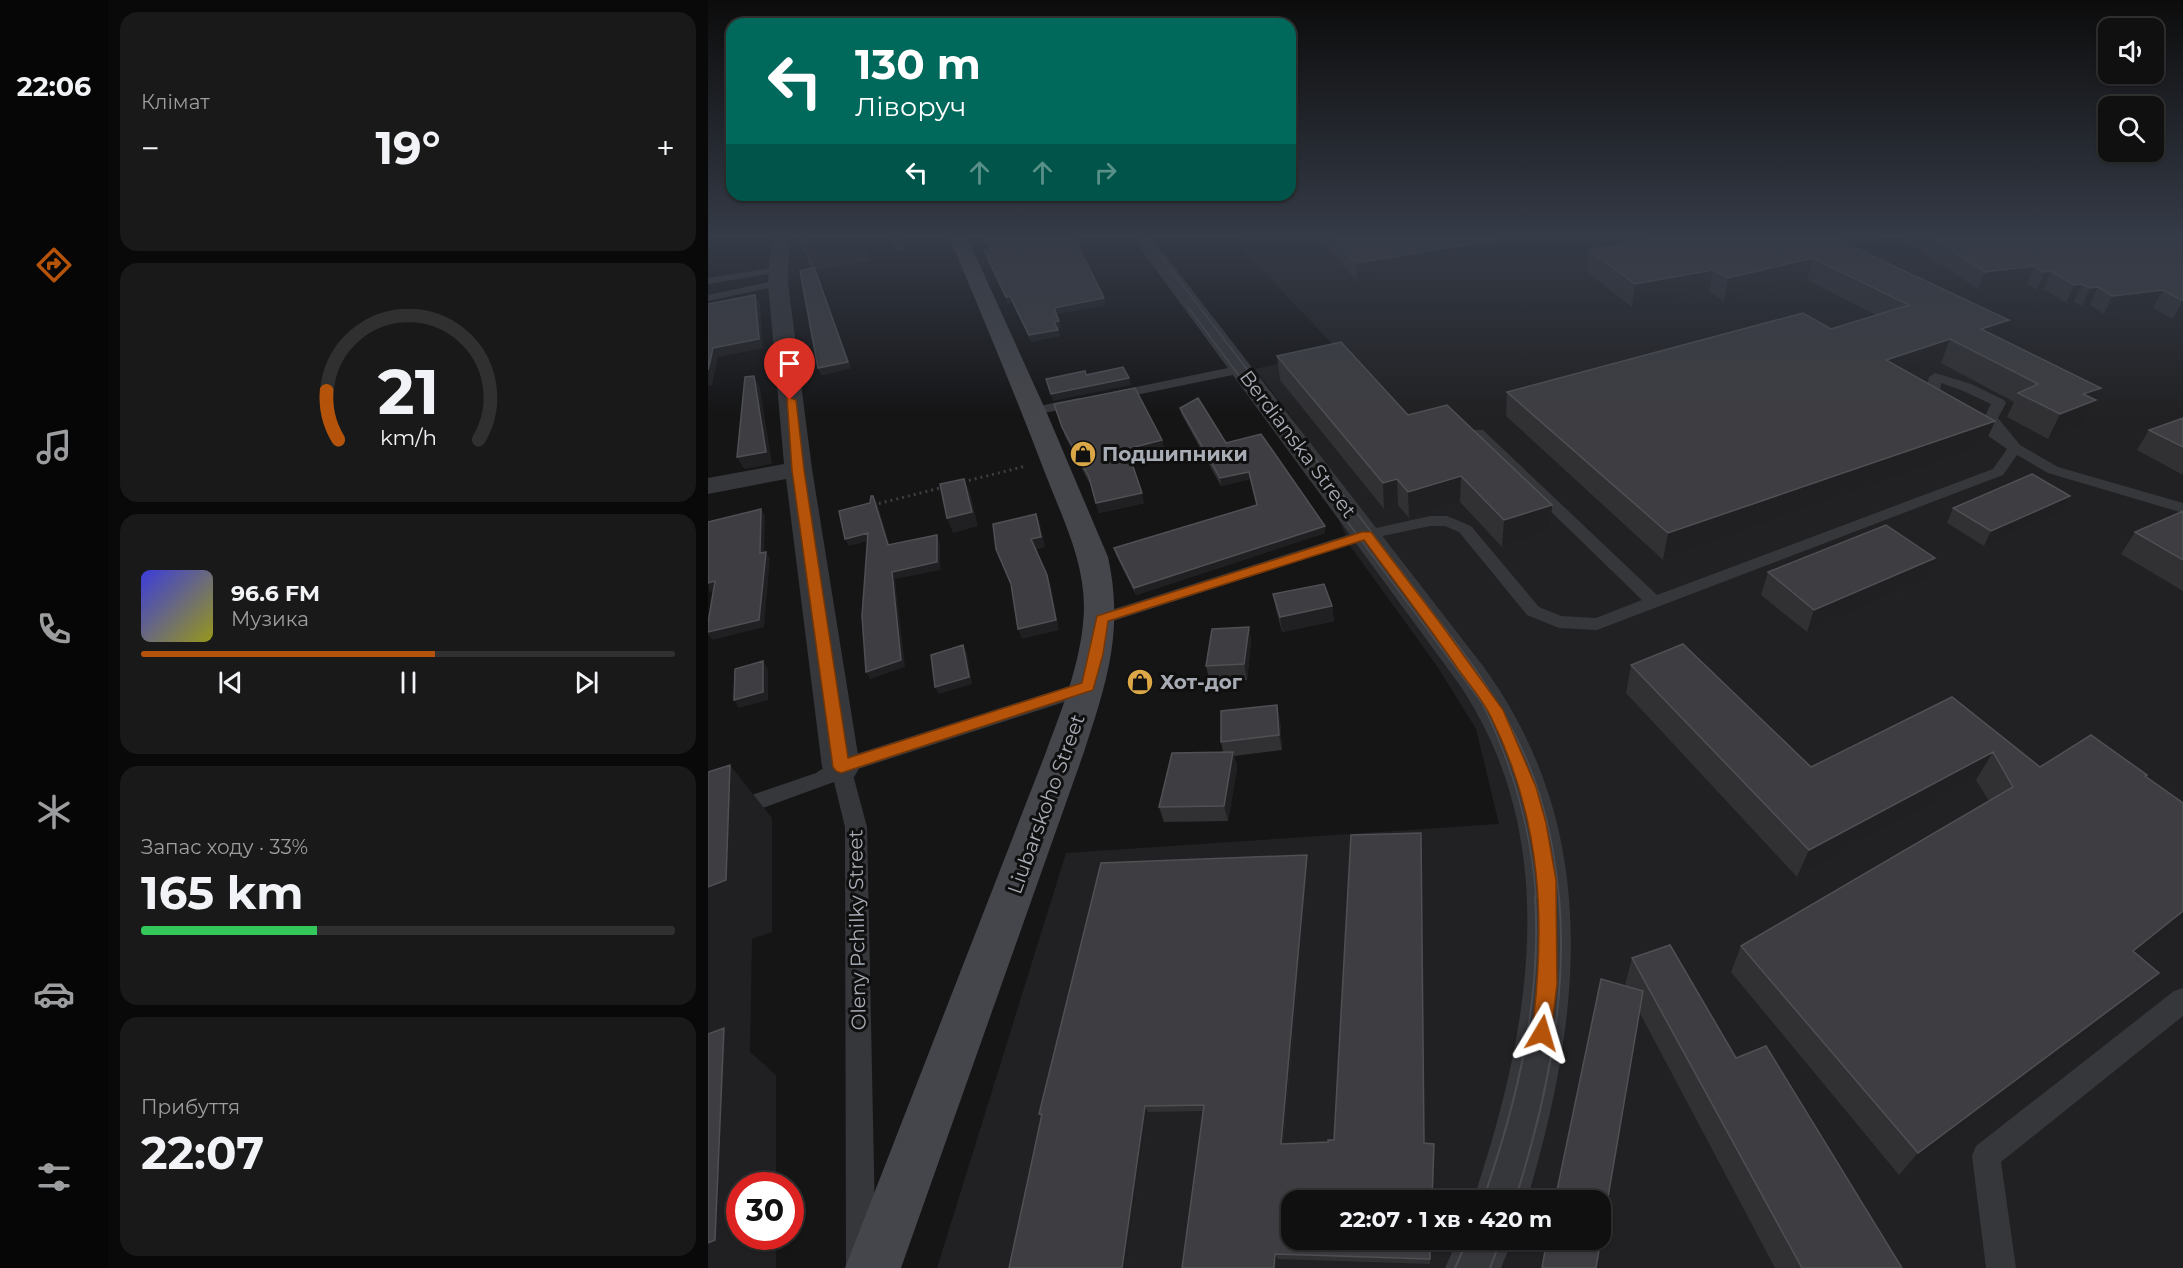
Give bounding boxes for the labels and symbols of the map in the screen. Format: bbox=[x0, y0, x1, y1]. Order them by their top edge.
pin bbox=[764, 338, 815, 400]
street label: Berdianska Street bbox=[1235, 366, 1361, 522]
shop icon: Подшипники bbox=[1068, 439, 1098, 469]
place label: Подшипники bbox=[1102, 442, 1248, 466]
shop icon: Хот-дог bbox=[1125, 667, 1155, 697]
place label: Хот-дог bbox=[1160, 670, 1243, 694]
street label: Liubarskoho Street bbox=[1002, 711, 1090, 897]
street label: Oleny Pchilky Street bbox=[843, 829, 871, 1031]
position arrow bbox=[1510, 1001, 1574, 1065]
speed limit sign: 30 bbox=[726, 1172, 804, 1250]

